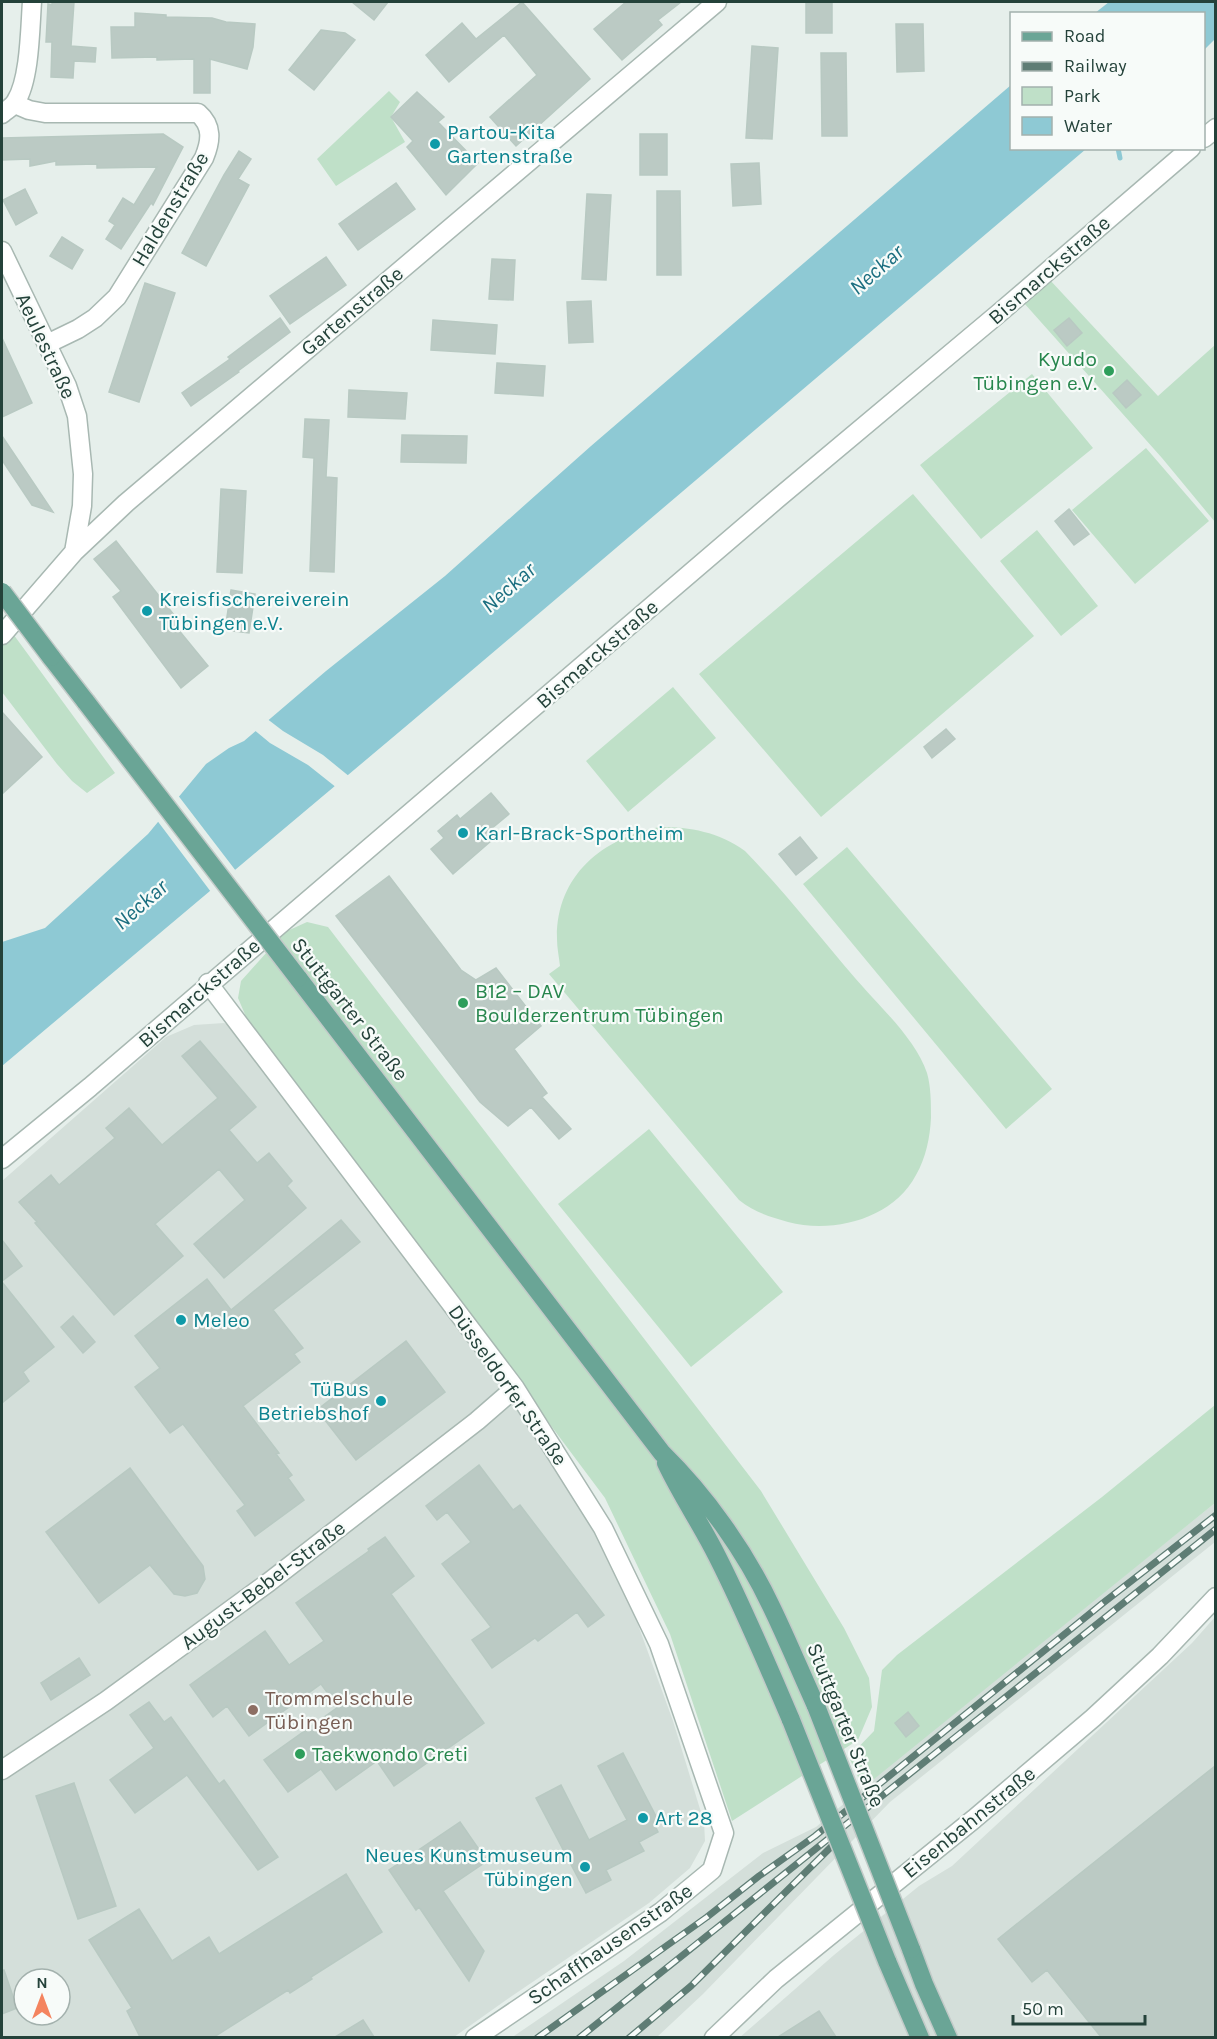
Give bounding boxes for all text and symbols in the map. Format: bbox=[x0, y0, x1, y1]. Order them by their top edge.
legend bbox=[1010, 12, 1205, 150]
text: Road bbox=[1064, 25, 1105, 47]
text: Railway bbox=[1064, 55, 1127, 77]
text: Park bbox=[1064, 85, 1101, 107]
text: Water bbox=[1064, 115, 1112, 137]
place label: Partou-Kita Gartenstraße bbox=[447, 120, 573, 168]
marker: Partou-Kita Gartenstraße bbox=[428, 137, 442, 151]
street label: Haldenstraße bbox=[126, 147, 214, 271]
street label: Bismarckstraße bbox=[983, 211, 1115, 329]
water label: Neckar bbox=[844, 238, 910, 300]
street label: Gartenstraße bbox=[296, 261, 408, 361]
street label: Aeulestraße bbox=[11, 289, 81, 403]
place label: Kyudo Tübingen e.V. bbox=[973, 347, 1097, 395]
marker: Kyudo Tübingen e.V. bbox=[1102, 364, 1116, 378]
water label: Neckar bbox=[476, 556, 542, 618]
place label: Kreisfischereiverein Tübingen e.V. bbox=[159, 587, 350, 635]
street label: Bismarckstraße bbox=[531, 595, 663, 713]
marker: Kreisfischereiverein Tübingen e.V. bbox=[140, 604, 154, 618]
place label: Karl-Brack-Sportheim bbox=[475, 821, 684, 845]
marker: Karl-Brack-Sportheim bbox=[456, 826, 470, 840]
water label: Neckar bbox=[108, 873, 174, 935]
street label: Stuttgarter Straße bbox=[287, 933, 413, 1085]
street label: Bismarckstraße bbox=[133, 934, 265, 1052]
place label: B12 – DAV Boulderzentrum Tübingen bbox=[475, 979, 724, 1027]
marker: B12 – DAV Boulderzentrum Tübingen bbox=[456, 996, 470, 1010]
street label: Düsseldorfer Straße bbox=[443, 1300, 573, 1470]
place label: Meleo bbox=[193, 1308, 250, 1332]
marker: Meleo bbox=[174, 1313, 188, 1327]
place label: TüBus Betriebshof bbox=[258, 1377, 370, 1425]
marker: TüBus Betriebshof bbox=[374, 1394, 388, 1408]
street label: August-Bebel-Straße bbox=[176, 1515, 350, 1655]
street label: Stuttgarter Straße bbox=[802, 1639, 890, 1811]
place label: Trommelschule Tübingen bbox=[265, 1686, 413, 1734]
marker: Trommelschule Tübingen bbox=[246, 1703, 260, 1717]
place label: Taekwondo Creti bbox=[312, 1742, 469, 1766]
marker: Taekwondo Creti bbox=[293, 1747, 307, 1761]
street label: Eisenbahnstraße bbox=[898, 1761, 1040, 1883]
place label: Art 28 bbox=[655, 1806, 713, 1830]
marker: Art 28 bbox=[636, 1811, 650, 1825]
place label: Neues Kunstmuseum Tübingen bbox=[365, 1843, 573, 1891]
marker: Neues Kunstmuseum Tübingen bbox=[578, 1860, 592, 1874]
street label: Schaffhausenstraße bbox=[523, 1878, 697, 2010]
north arrow bbox=[12, 1967, 72, 2027]
text: N bbox=[36, 1973, 48, 1992]
scale bar bbox=[1013, 1988, 1145, 2026]
text: 50 m bbox=[1022, 1998, 1064, 2020]

